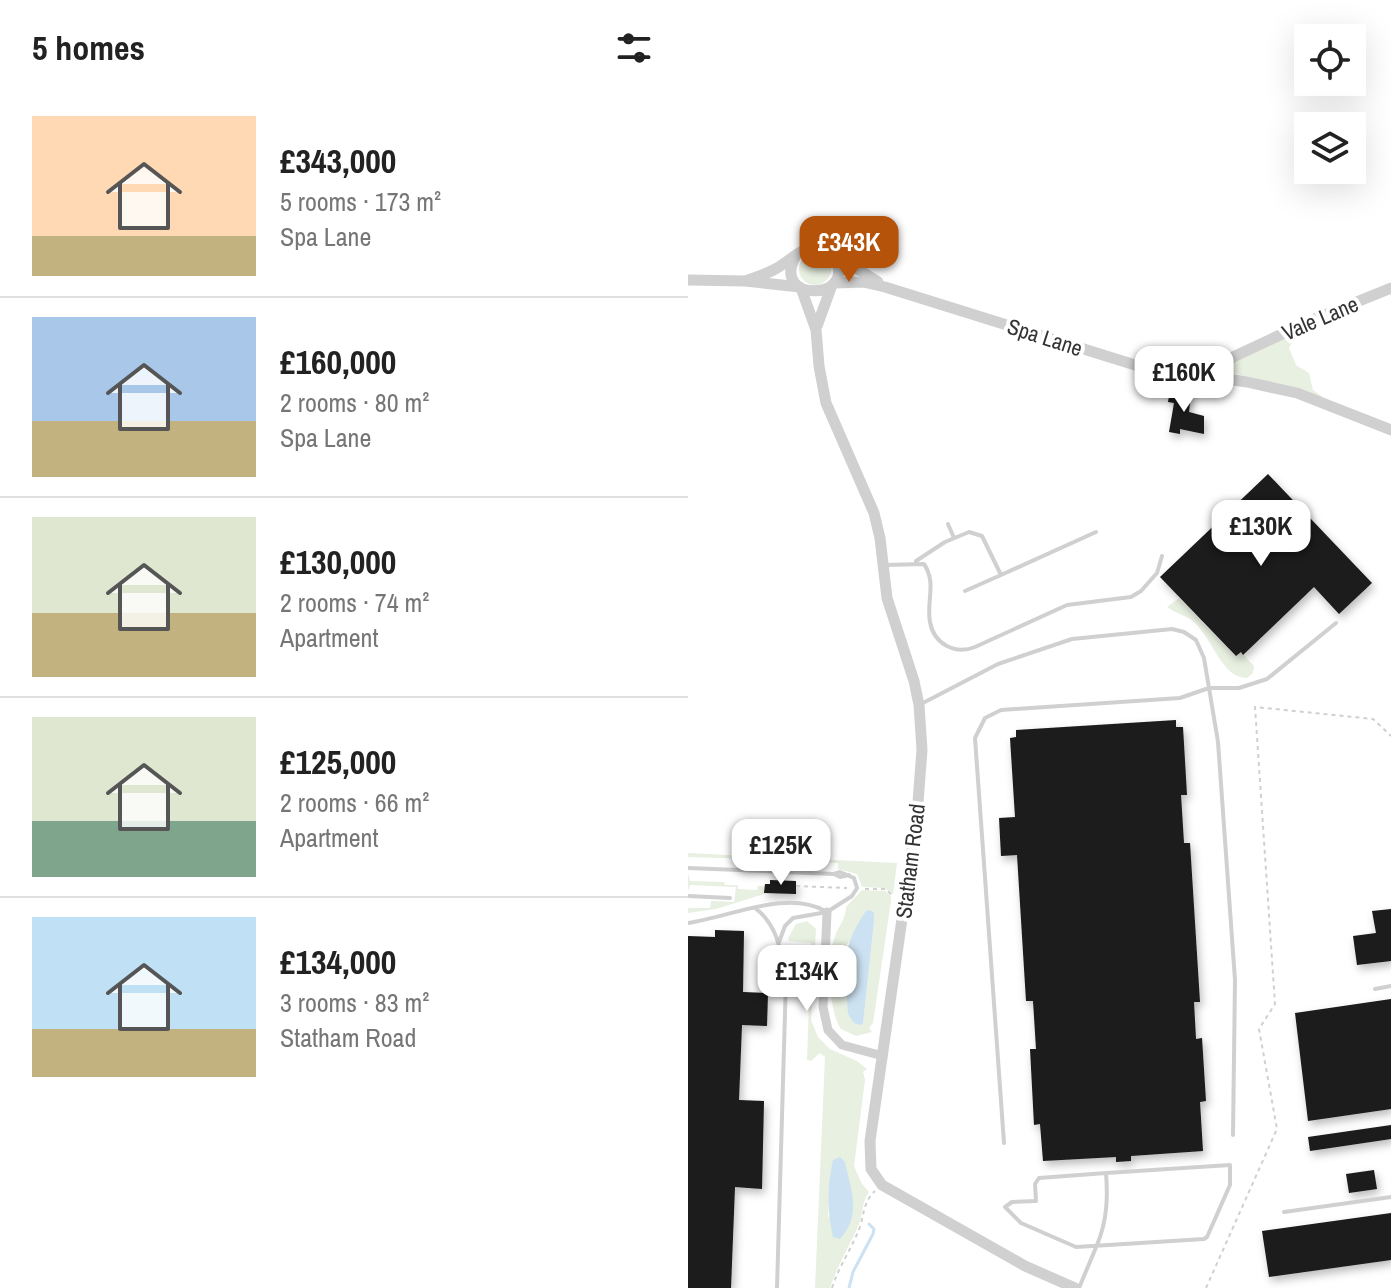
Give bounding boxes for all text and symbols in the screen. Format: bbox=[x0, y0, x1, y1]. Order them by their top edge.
map controls bbox=[1294, 24, 1366, 184]
button: locate bbox=[1294, 24, 1366, 96]
text: 5 homes bbox=[32, 25, 145, 71]
icon: filters bbox=[612, 26, 656, 70]
button: layers bbox=[1294, 112, 1366, 184]
text: £343,000 bbox=[280, 138, 396, 184]
icon: home bbox=[96, 148, 192, 244]
text: 5 rooms · 173 m² bbox=[280, 184, 441, 219]
pin: £343K bbox=[793, 216, 905, 284]
text: Spa Lane bbox=[280, 219, 371, 254]
text: £343K bbox=[818, 224, 880, 259]
street label: Vale Lane bbox=[1277, 289, 1363, 347]
street label: Spa Lane bbox=[1004, 311, 1086, 363]
text: £160,000 bbox=[280, 339, 396, 385]
pin: £160K bbox=[1128, 346, 1240, 414]
icon: home bbox=[96, 349, 192, 445]
text: £160K bbox=[1153, 354, 1215, 389]
text: 2 rooms · 80 m² bbox=[280, 385, 429, 420]
text: Spa Lane bbox=[280, 420, 371, 455]
pin: £130K bbox=[1205, 500, 1317, 568]
text: £130K bbox=[1230, 508, 1292, 543]
text: £130,000 bbox=[280, 539, 396, 585]
icon: home bbox=[96, 549, 192, 645]
text: 2 rooms · 74 m² bbox=[280, 585, 429, 620]
text: Apartment bbox=[280, 620, 378, 655]
text: £125,000 bbox=[280, 739, 396, 785]
icon: home bbox=[96, 749, 192, 845]
text: 2 rooms · 66 m² bbox=[280, 785, 429, 820]
street label: Statham Road bbox=[888, 802, 932, 920]
pin: £125K bbox=[725, 819, 837, 887]
text: Apartment bbox=[280, 820, 378, 855]
text: £125K bbox=[750, 827, 812, 862]
text: £134,000 bbox=[280, 939, 396, 985]
pin: £134K bbox=[751, 945, 863, 1013]
icon: home bbox=[96, 949, 192, 1045]
text: £134K bbox=[776, 953, 838, 988]
text: 3 rooms · 83 m² bbox=[280, 985, 429, 1020]
text: Statham Road bbox=[280, 1020, 416, 1055]

